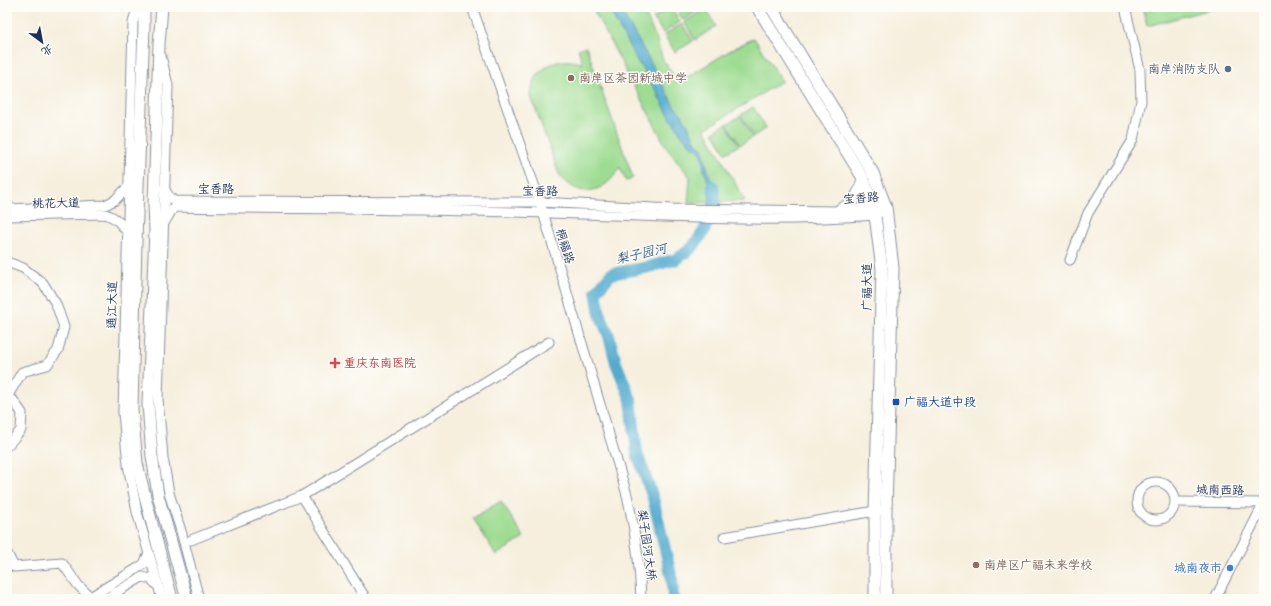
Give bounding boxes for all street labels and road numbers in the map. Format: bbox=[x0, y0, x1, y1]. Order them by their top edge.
street label: 宝香路 bbox=[198, 181, 234, 196]
street label: 宝香路 bbox=[522, 183, 558, 198]
street label: 宝香路 bbox=[842, 189, 879, 206]
street label: 桃花大道 bbox=[32, 195, 80, 210]
street label: 桐福路 bbox=[553, 226, 578, 265]
street label: 广福大道 bbox=[859, 263, 874, 311]
street label: 通江大道 bbox=[104, 281, 119, 329]
street label: 城南西路 bbox=[1196, 482, 1244, 497]
street label: 梨子园河大桥 bbox=[635, 508, 660, 583]

